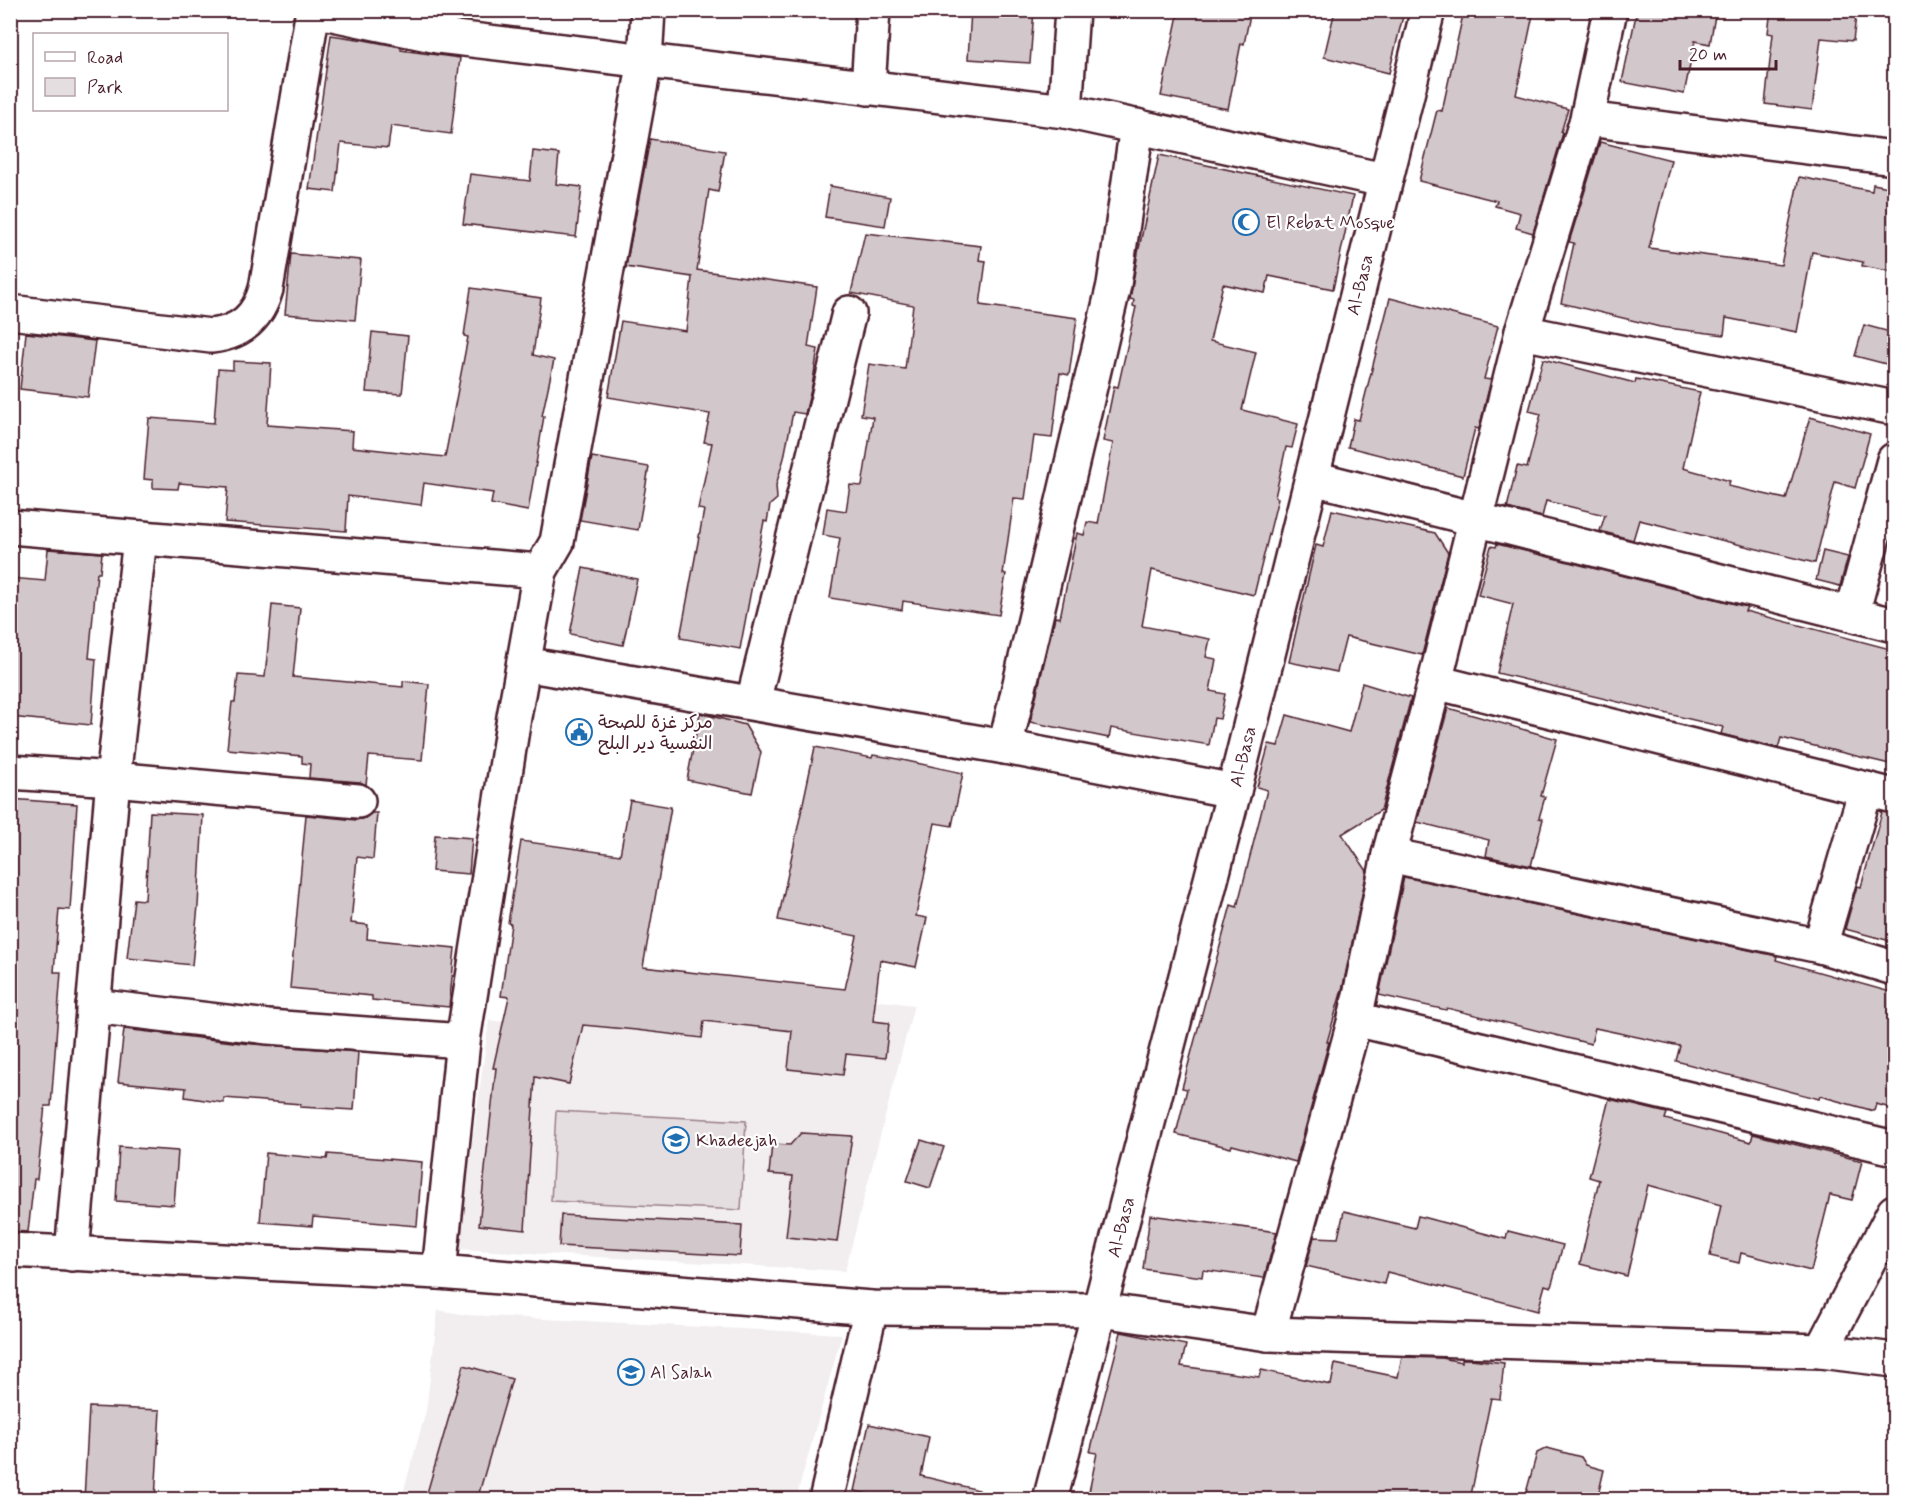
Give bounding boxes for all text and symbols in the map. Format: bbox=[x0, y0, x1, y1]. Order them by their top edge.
legend bbox=[33, 33, 228, 111]
scale bar bbox=[1680, 33, 1776, 71]
text: 20 m bbox=[1689, 43, 1727, 67]
text: Road bbox=[87, 46, 123, 70]
text: Park bbox=[87, 76, 123, 100]
mosque icon: El Rebat Mosque bbox=[1231, 207, 1261, 237]
place label: El Rebat Mosque bbox=[1266, 211, 1395, 235]
street label: Al-Basa bbox=[1342, 252, 1380, 318]
place label: مركز غزة للصحة النفسية دير البلح bbox=[598, 711, 713, 756]
public building icon: مركز غزة للصحة النفسية دير البلح bbox=[564, 717, 594, 747]
street label: Al-Basa bbox=[1224, 724, 1263, 790]
school or university icon: Khadeejah bbox=[661, 1125, 691, 1155]
place label: Khadeejah bbox=[696, 1129, 778, 1153]
street label: Al-Basa bbox=[1102, 1194, 1141, 1260]
school or university icon: Al Salah bbox=[616, 1357, 646, 1387]
place label: Al Salah bbox=[650, 1361, 712, 1385]

